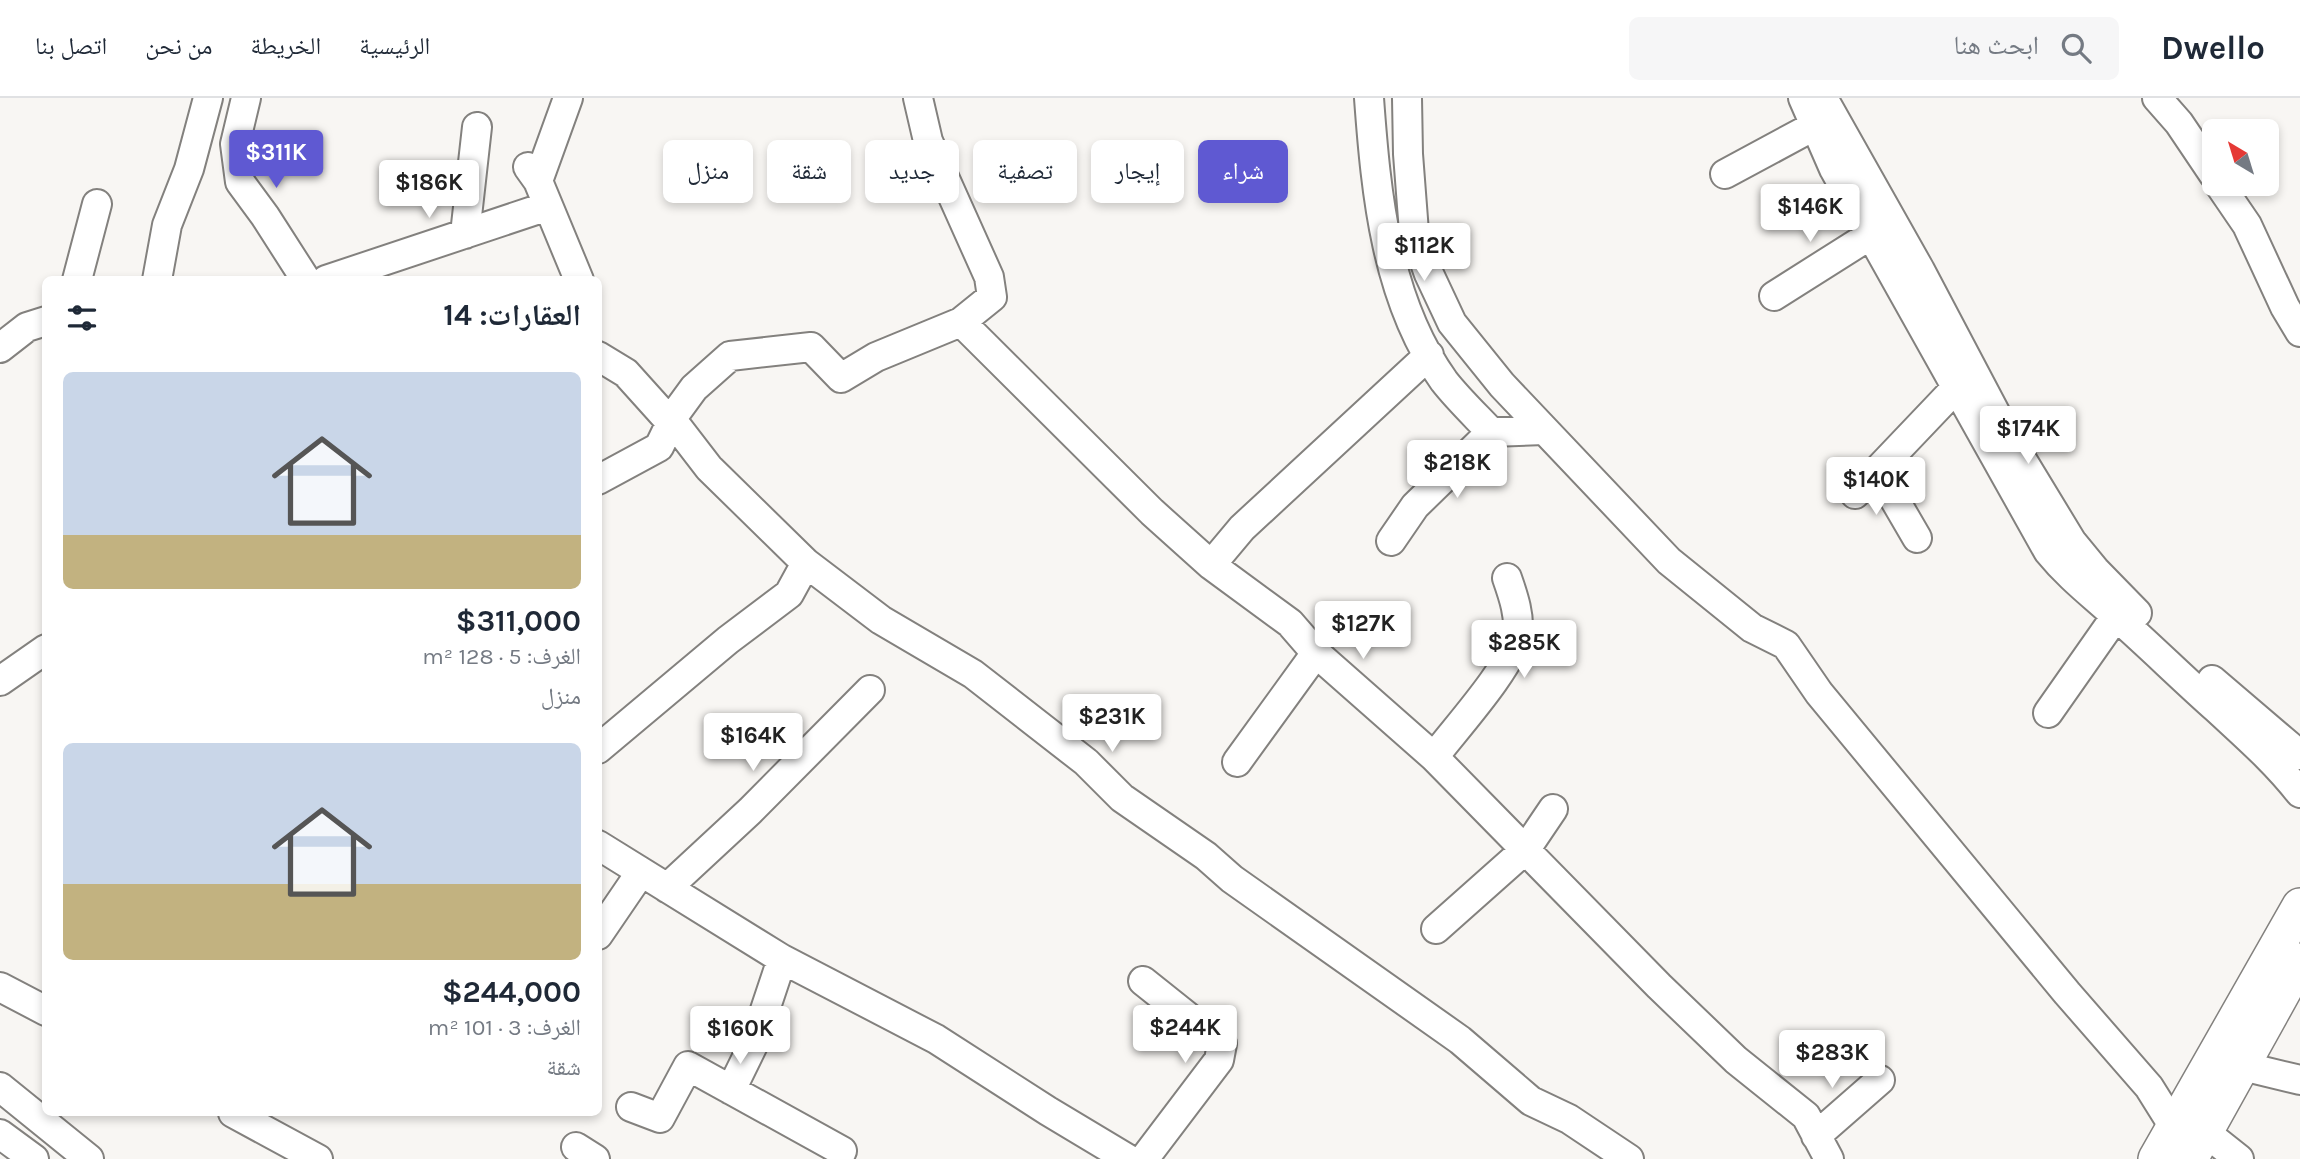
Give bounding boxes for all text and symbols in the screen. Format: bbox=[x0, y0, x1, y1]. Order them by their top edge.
search box bbox=[1629, 17, 2119, 80]
icon: search bbox=[2057, 29, 2095, 67]
text: Dwello bbox=[2161, 29, 2265, 67]
text: ابحث هنا bbox=[1954, 30, 2039, 61]
text: اتصل بنا bbox=[35, 32, 107, 60]
text: من نحن bbox=[145, 32, 213, 60]
text: الخريطة bbox=[251, 32, 321, 60]
text: الرئيسية bbox=[359, 32, 430, 60]
north arrow bbox=[2202, 119, 2278, 196]
map controls bbox=[2202, 119, 2279, 196]
pin: $311K bbox=[227, 130, 325, 190]
text: $311K bbox=[245, 139, 307, 166]
chip: منزل bbox=[663, 140, 753, 203]
chip: شقة bbox=[767, 140, 851, 203]
chip: جديد bbox=[865, 140, 959, 203]
chip: تصفية bbox=[973, 140, 1077, 203]
chip: إيجار bbox=[1091, 140, 1184, 203]
chip: شراء bbox=[1198, 140, 1288, 203]
pin: $186K bbox=[380, 160, 478, 220]
text: $186K bbox=[395, 169, 463, 196]
pin: $146K bbox=[1761, 184, 1859, 244]
text: $146K bbox=[1777, 193, 1843, 220]
pin: $112K bbox=[1375, 223, 1473, 283]
text: $112K bbox=[1393, 232, 1455, 259]
text: العقارات: 14 bbox=[443, 297, 581, 333]
icon: filters bbox=[63, 299, 101, 337]
pin: $174K bbox=[1979, 406, 2077, 466]
text: $174K bbox=[1996, 415, 2060, 442]
icon: home bbox=[259, 418, 385, 544]
pin: $218K bbox=[1408, 440, 1506, 500]
text: $218K bbox=[1423, 449, 1491, 476]
pin: $140K bbox=[1827, 458, 1925, 517]
text: $140K bbox=[1842, 466, 1910, 493]
pin: $127K bbox=[1314, 602, 1412, 661]
text: $311,000 bbox=[456, 603, 581, 639]
text: $127K bbox=[1331, 610, 1395, 637]
pin: $285K bbox=[1475, 620, 1573, 680]
text: $285K bbox=[1487, 629, 1561, 656]
text: الغرف: 5 · 128 m² bbox=[422, 643, 581, 670]
text: منزل bbox=[541, 683, 581, 710]
pin: $231K bbox=[1063, 694, 1161, 754]
text: $231K bbox=[1078, 703, 1146, 730]
pin: $164K bbox=[704, 714, 802, 773]
text: $164K bbox=[720, 722, 786, 749]
icon: home bbox=[259, 789, 385, 915]
text: $244,000 bbox=[442, 974, 581, 1010]
pin: $160K bbox=[691, 1006, 789, 1066]
pin: $244K bbox=[1136, 1006, 1234, 1065]
text: الغرف: 3 · 101 m² bbox=[428, 1014, 581, 1041]
text: $244K bbox=[1149, 1014, 1221, 1041]
text: $160K bbox=[706, 1015, 774, 1042]
pin: $283K bbox=[1783, 1030, 1881, 1090]
text: $283K bbox=[1795, 1039, 1869, 1066]
text: شقة bbox=[547, 1054, 581, 1081]

